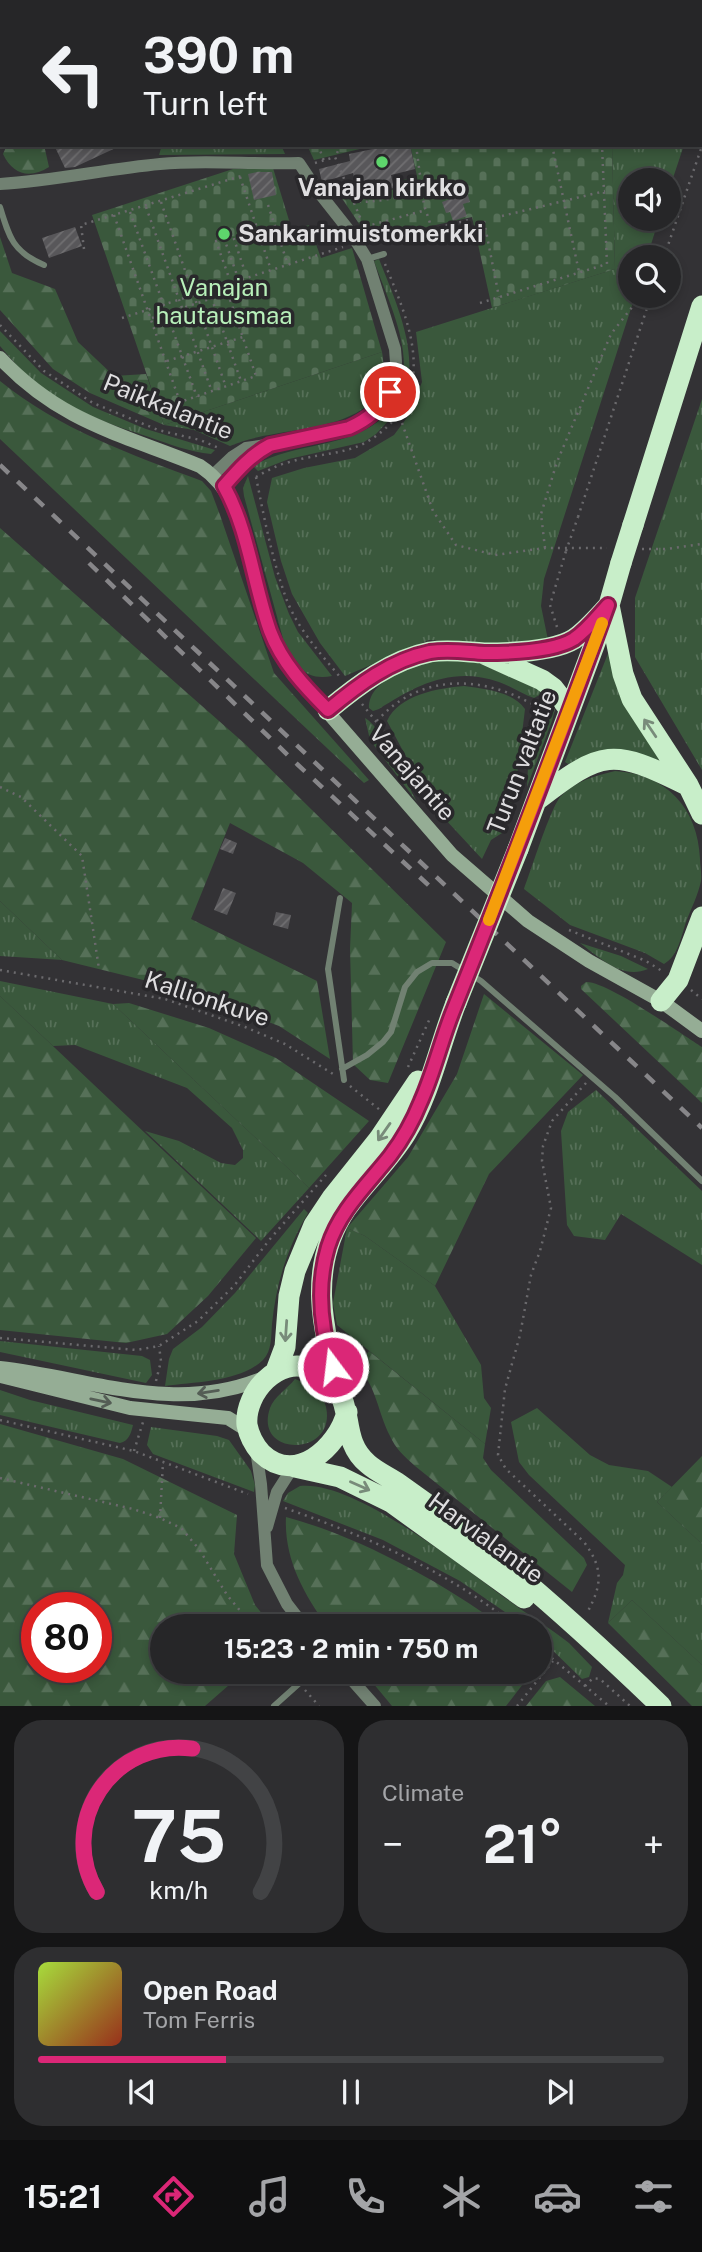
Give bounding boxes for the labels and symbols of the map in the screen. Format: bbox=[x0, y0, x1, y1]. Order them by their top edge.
marker: Vanajan kirkko bbox=[374, 154, 390, 170]
place label: Vanajan kirkko bbox=[298, 173, 466, 201]
place label: Sankarimuistomerkki bbox=[238, 219, 483, 247]
marker: Sankarimuistomerkki bbox=[216, 226, 232, 242]
park label: Vanajan hautausmaa bbox=[156, 273, 292, 329]
pin bbox=[360, 362, 420, 422]
street label: Paikkalantie bbox=[100, 367, 237, 445]
street label: Turun valtatie bbox=[481, 686, 561, 838]
street label: Vanajantie bbox=[364, 719, 462, 826]
one-way arrow bbox=[643, 719, 657, 738]
street label: Kallionkuve bbox=[141, 965, 273, 1031]
one-way arrow bbox=[377, 1122, 391, 1141]
one-way arrow bbox=[279, 1320, 292, 1342]
position arrow bbox=[296, 1330, 370, 1404]
one-way arrow bbox=[197, 1386, 220, 1399]
one-way arrow bbox=[89, 1395, 112, 1409]
one-way arrow bbox=[349, 1480, 370, 1493]
street label: Harvialantie bbox=[424, 1486, 550, 1588]
speed limit sign: 80 bbox=[21, 1592, 112, 1683]

